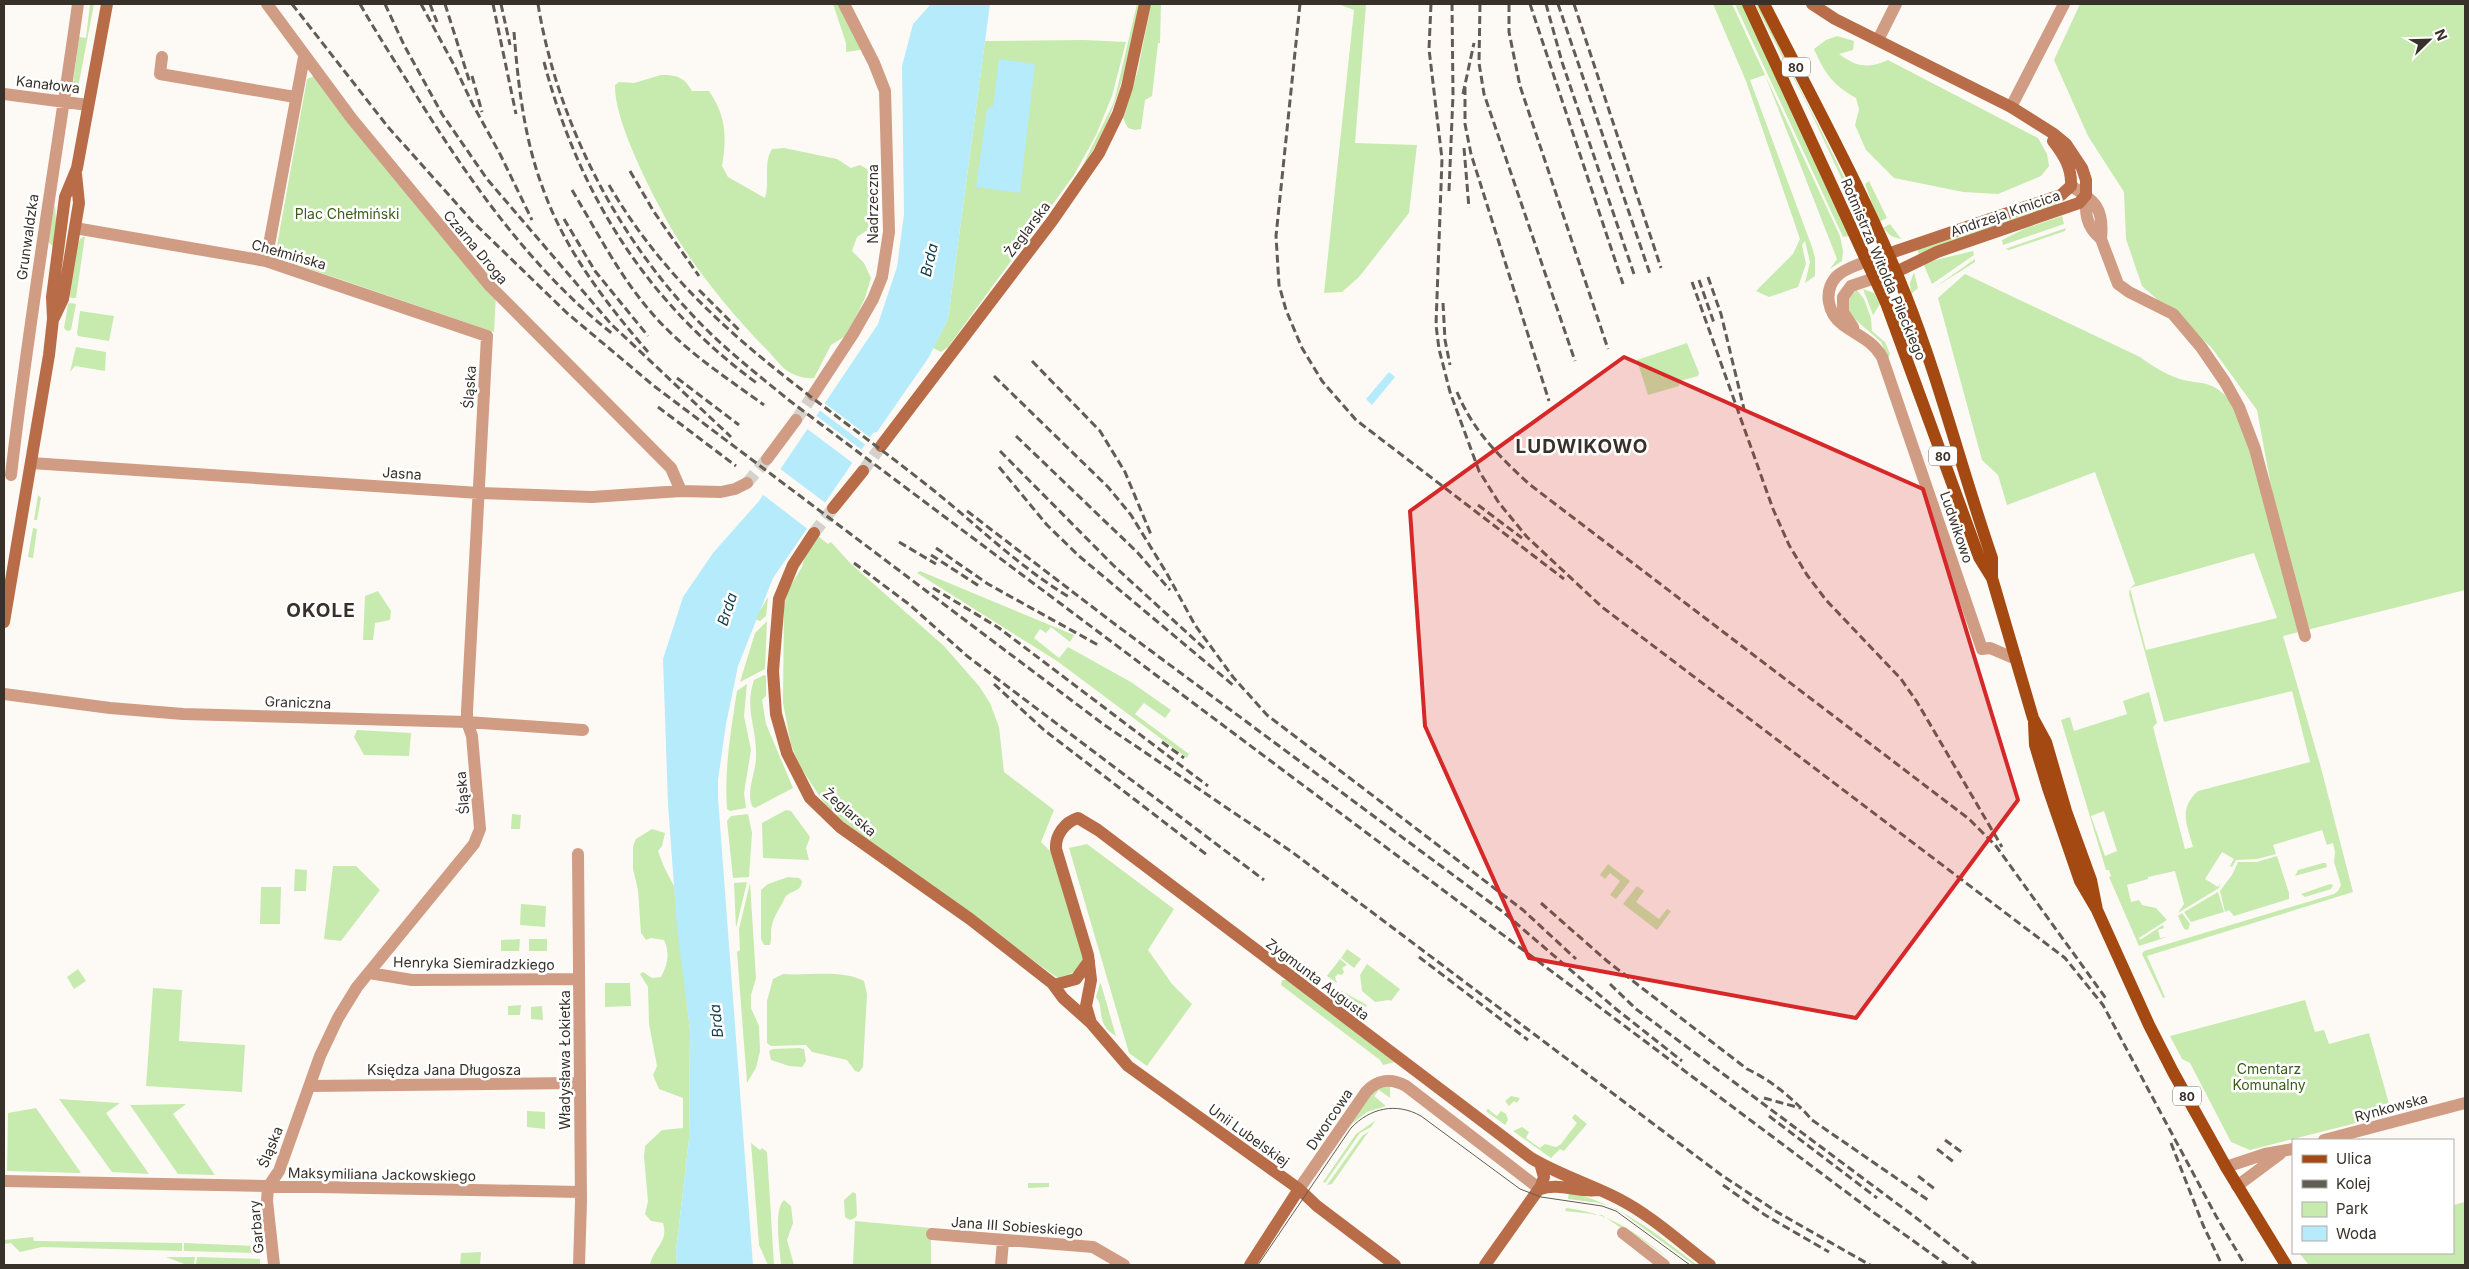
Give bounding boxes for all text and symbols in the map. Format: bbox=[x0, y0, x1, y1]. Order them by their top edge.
north arrow bbox=[2404, 15, 2454, 65]
text: N bbox=[2432, 26, 2451, 43]
road number: 80 bbox=[1782, 58, 1810, 76]
street label: Kanałowa bbox=[15, 72, 81, 96]
street label: Nadrzeczna bbox=[864, 164, 881, 244]
street label: Rotmistrza Witolda Pileckiego bbox=[1838, 175, 1930, 363]
street label: Andrzeja Kmicica bbox=[1948, 186, 2062, 240]
street label: Grunwaldzka bbox=[13, 193, 41, 281]
street label: Żeglarska bbox=[1001, 198, 1053, 260]
park label: Plac Chełmiński bbox=[295, 205, 399, 222]
street label: Czarna Droga bbox=[440, 207, 512, 287]
street label: Chełmińska bbox=[250, 235, 328, 273]
water label: Brda bbox=[916, 241, 942, 279]
street label: Śląska bbox=[459, 365, 479, 409]
district label: LUDWIKOWO bbox=[1516, 435, 1648, 458]
road number: 80 bbox=[1929, 446, 1957, 466]
street label: Jasna bbox=[382, 463, 422, 483]
street label: Ludwikowo bbox=[1937, 489, 1977, 565]
water label: Brda bbox=[713, 590, 741, 628]
district label: OKOLE bbox=[286, 599, 356, 622]
street label: Graniczna bbox=[264, 692, 332, 712]
street label: Śląska bbox=[452, 771, 472, 815]
street label: Żeglarska bbox=[820, 784, 880, 840]
street label: Zygmunta Augusta bbox=[1263, 935, 1373, 1023]
street label: Henryka Siemiradzkiego bbox=[393, 953, 555, 973]
street label: Władysława Łokietka bbox=[556, 990, 573, 1130]
water label: Brda bbox=[705, 1003, 727, 1039]
park label: Cmentarz Komunalny bbox=[2232, 1060, 2306, 1093]
street label: Księdza Jana Długosza bbox=[367, 1061, 521, 1078]
street label: Dworcowa bbox=[1302, 1085, 1356, 1153]
road number: 80 bbox=[2173, 1086, 2201, 1106]
street label: Rynkowska bbox=[2353, 1089, 2429, 1125]
street label: Unii Lubelskiej bbox=[1205, 1100, 1293, 1170]
street label: Śląska bbox=[254, 1124, 286, 1170]
legend bbox=[2292, 1139, 2454, 1254]
text: Ulica bbox=[2336, 1149, 2372, 1168]
street label: Maksymiliana Jackowskiego bbox=[288, 1164, 476, 1184]
text: Kolej bbox=[2336, 1174, 2371, 1193]
street label: Garbary bbox=[245, 1199, 267, 1255]
text: Park bbox=[2336, 1199, 2369, 1218]
street label: Jana III Sobieskiego bbox=[950, 1213, 1084, 1239]
text: Woda bbox=[2336, 1224, 2377, 1243]

